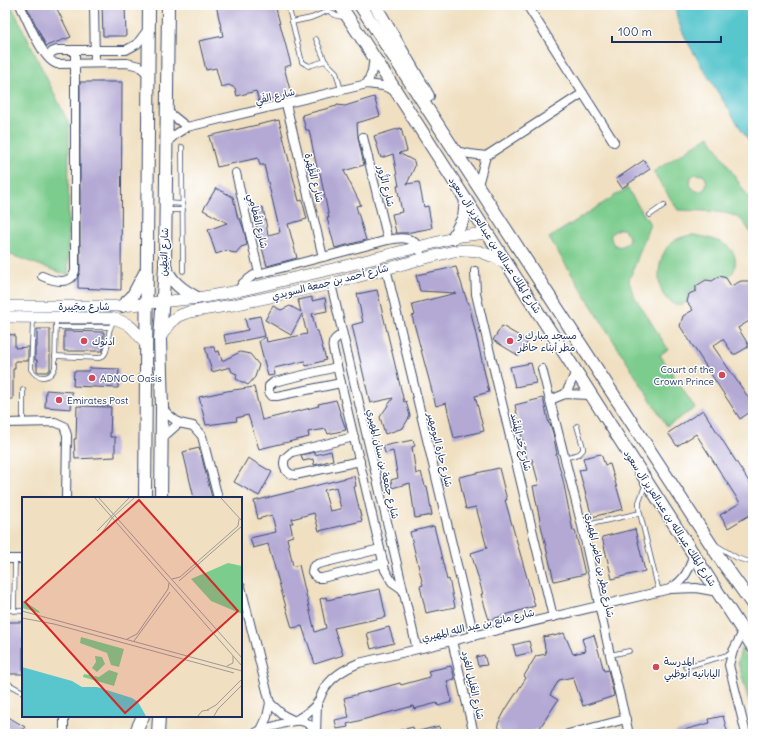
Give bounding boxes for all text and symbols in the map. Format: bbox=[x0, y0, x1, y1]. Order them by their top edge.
scale bar bbox=[612, 18, 721, 44]
text: 100 m bbox=[618, 24, 652, 39]
street label: شارع الفَي bbox=[254, 85, 297, 110]
street label: شارع الظَّهَرة bbox=[301, 152, 328, 205]
street label: شارع الزُّور bbox=[373, 163, 398, 209]
street label: شارع الملك عبدالله بن عبدالعزيز آل سعود bbox=[445, 174, 544, 317]
street label: شارع القُطامِي bbox=[242, 192, 271, 251]
street label: شارع البَطِين bbox=[157, 227, 172, 277]
street label: شارع أحمد بن جمعة السويدي bbox=[270, 261, 390, 305]
street label: شارع مجَيبرة bbox=[58, 300, 110, 314]
place label: مسجد مبارك و مطر أبناء حاظر bbox=[517, 329, 577, 354]
place label: ادنوك bbox=[92, 335, 115, 348]
marker: ادنوك bbox=[79, 336, 89, 346]
marker: مسجد مبارك و مطر أبناء حاظر bbox=[505, 336, 515, 346]
place label: Court of the Crown Prince bbox=[653, 363, 714, 388]
marker: Court of the Crown Prince bbox=[717, 370, 727, 380]
place label: ADNOC Oasis bbox=[100, 372, 162, 385]
marker: ADNOC Oasis bbox=[87, 373, 97, 383]
place label: Emirates Post bbox=[67, 394, 129, 407]
marker: Emirates Post bbox=[54, 395, 64, 405]
street label: شارع جمعة بن سنان المهيري bbox=[362, 408, 402, 521]
street label: شارع حارة البومهير bbox=[423, 410, 456, 489]
street label: شارع حَد المِشَد bbox=[507, 411, 535, 473]
street label: شارع الملك عبدالله بن عبدالعزيز آل سعود bbox=[620, 447, 719, 590]
inset map bbox=[22, 497, 242, 717]
street label: شارع مطر بن حاضر المهيري bbox=[581, 511, 618, 619]
street label: شارع مانع بن عبد الله المهيري bbox=[420, 606, 537, 646]
street label: شارع الغَلِيل العُود bbox=[458, 649, 487, 721]
place label: المدرسة اليابانيه أبوظبي bbox=[664, 655, 720, 683]
marker: المدرسة اليابانيه أبوظبي bbox=[651, 662, 661, 672]

